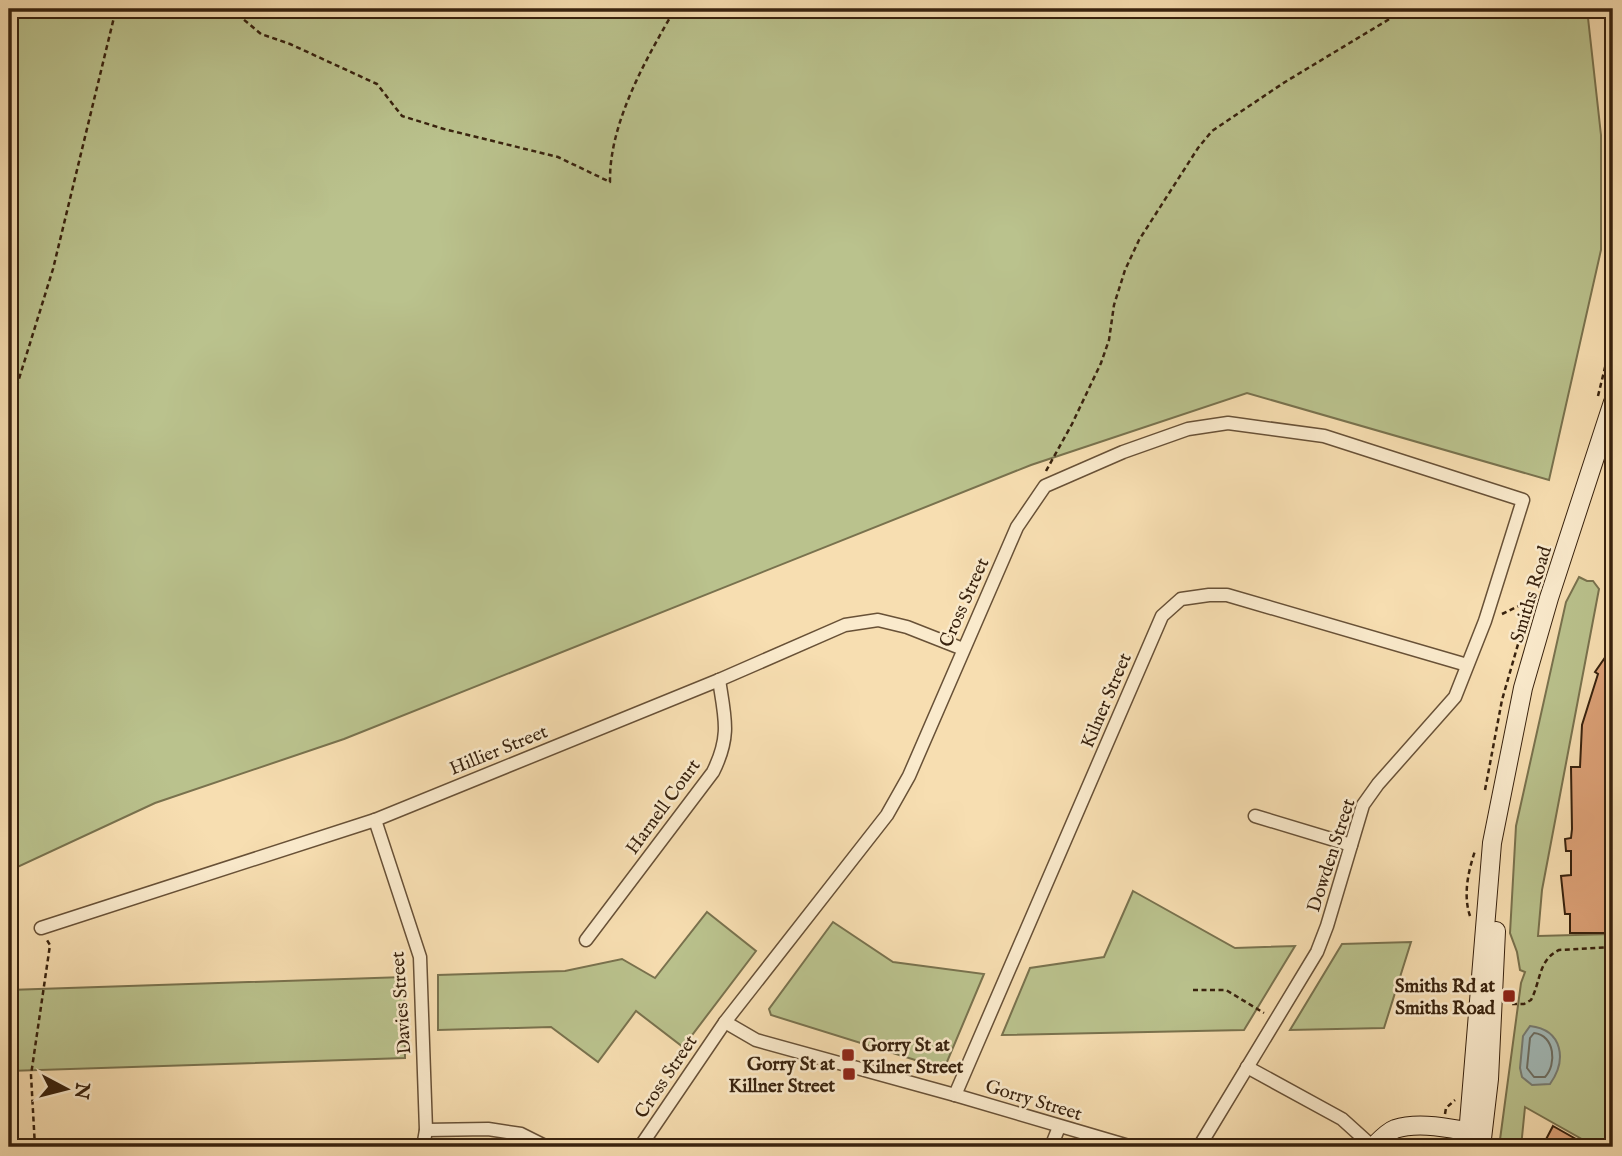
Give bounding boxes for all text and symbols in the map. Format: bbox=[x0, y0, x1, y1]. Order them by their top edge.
street label: Smiths Road bbox=[1506, 543, 1558, 646]
street label: Cross Street bbox=[934, 554, 995, 651]
street label: Kilner Street bbox=[1076, 649, 1138, 752]
street label: Hillier Street bbox=[446, 720, 552, 781]
street label: Harnell Court bbox=[621, 754, 707, 860]
street label: Dowden Street bbox=[1302, 795, 1362, 915]
street label: Davies Street bbox=[386, 950, 418, 1055]
place label: Smiths Rd at Smiths Road bbox=[1395, 975, 1496, 1021]
marker: Smiths Rd at Smiths Road bbox=[1501, 988, 1517, 1004]
street label: Cross Street bbox=[630, 1030, 704, 1123]
place label: Gorry St at Kilner Street bbox=[862, 1034, 964, 1080]
marker: Gorry St at Kilner Street bbox=[840, 1047, 856, 1063]
place label: Gorry St at Killner Street bbox=[729, 1053, 835, 1099]
north arrow bbox=[32, 1054, 102, 1124]
marker: Gorry St at Killner Street bbox=[841, 1066, 857, 1082]
street label: Gorry Street bbox=[982, 1075, 1085, 1127]
text: N bbox=[68, 1080, 94, 1101]

